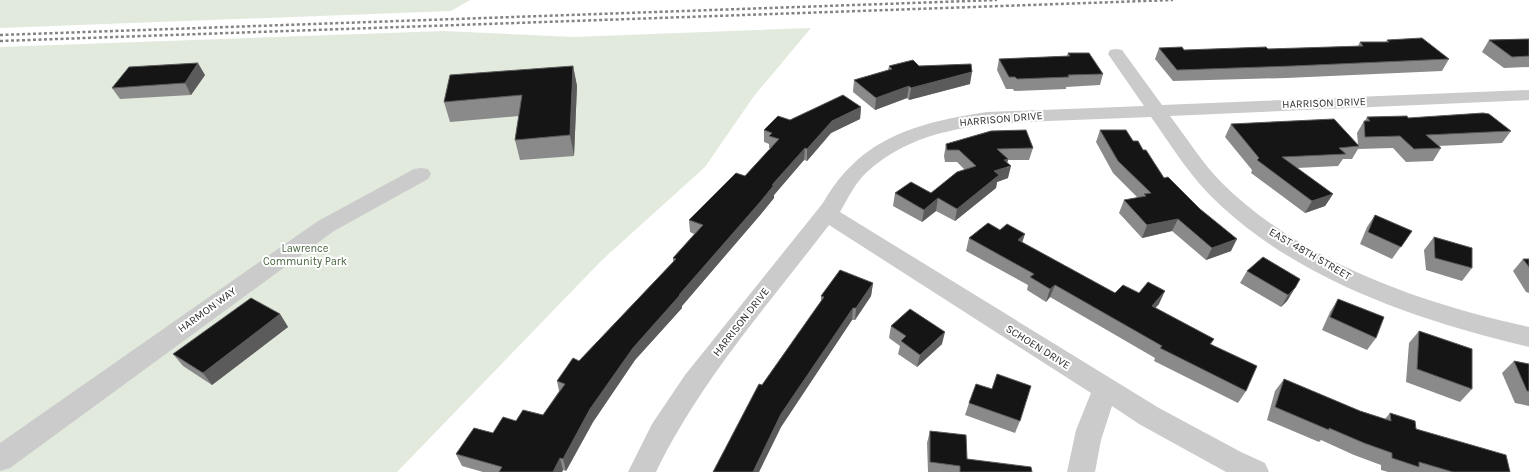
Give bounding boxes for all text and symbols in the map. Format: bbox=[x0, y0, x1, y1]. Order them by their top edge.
street label: HARRISON DRIVE bbox=[1282, 95, 1366, 111]
street label: HARRISON DRIVE bbox=[959, 109, 1043, 129]
street label: EAST 48TH STREET bbox=[1267, 225, 1354, 283]
park label: Lawrence Community Park bbox=[263, 242, 347, 268]
street label: HARMON WAY bbox=[175, 285, 239, 335]
street label: HARRISON DRIVE bbox=[710, 285, 772, 359]
street label: SCHOEN DRIVE bbox=[1003, 322, 1073, 372]

